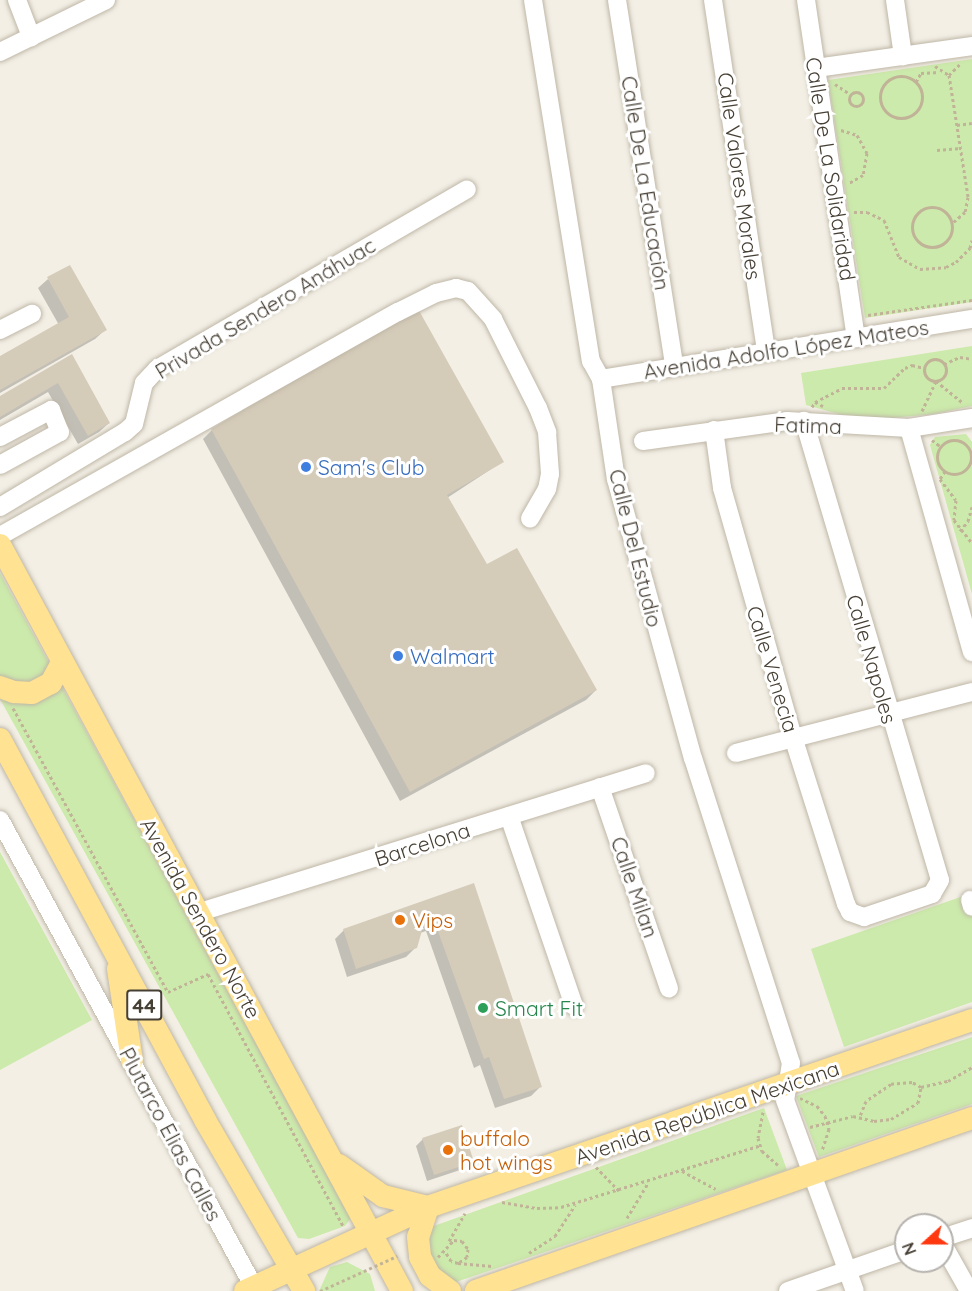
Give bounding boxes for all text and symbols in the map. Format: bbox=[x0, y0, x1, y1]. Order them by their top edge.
street label: Calle De La Solidaridad bbox=[801, 55, 861, 283]
street label: Calle Valores Morales bbox=[713, 71, 767, 281]
street label: Calle De La Educación bbox=[617, 74, 675, 292]
street label: Privada Sendero Anáhuac bbox=[150, 232, 380, 384]
street label: Avenida Adolfo López Mateos bbox=[642, 314, 930, 384]
street label: Fatima bbox=[774, 411, 842, 439]
place label: Sam's Club bbox=[318, 454, 424, 480]
marker: Sam's Club bbox=[299, 460, 313, 474]
street label: Calle Del Estudio bbox=[604, 466, 668, 630]
street label: Calle Napoles bbox=[842, 591, 902, 727]
street label: Calle Venecia bbox=[742, 603, 804, 735]
place label: Walmart bbox=[410, 643, 495, 669]
marker: Walmart bbox=[391, 649, 405, 663]
street label: Avenida Sendero Norte bbox=[135, 813, 267, 1023]
street label: Barcelona bbox=[371, 817, 473, 871]
street label: Calle Milan bbox=[606, 833, 664, 941]
place label: Vips bbox=[412, 907, 453, 933]
marker: Vips bbox=[393, 913, 407, 927]
road number: 44 bbox=[126, 988, 162, 1022]
place label: Smart Fit bbox=[495, 995, 583, 1021]
marker: Smart Fit bbox=[476, 1001, 490, 1015]
street label: Plutarco Elias Calles bbox=[115, 1043, 227, 1225]
street label: Avenida República Mexicana bbox=[572, 1055, 842, 1169]
place label: buffalo hot wings bbox=[460, 1125, 553, 1175]
marker: buffalo hot wings bbox=[441, 1143, 455, 1157]
north arrow bbox=[894, 1213, 954, 1273]
text: N bbox=[898, 1240, 921, 1258]

